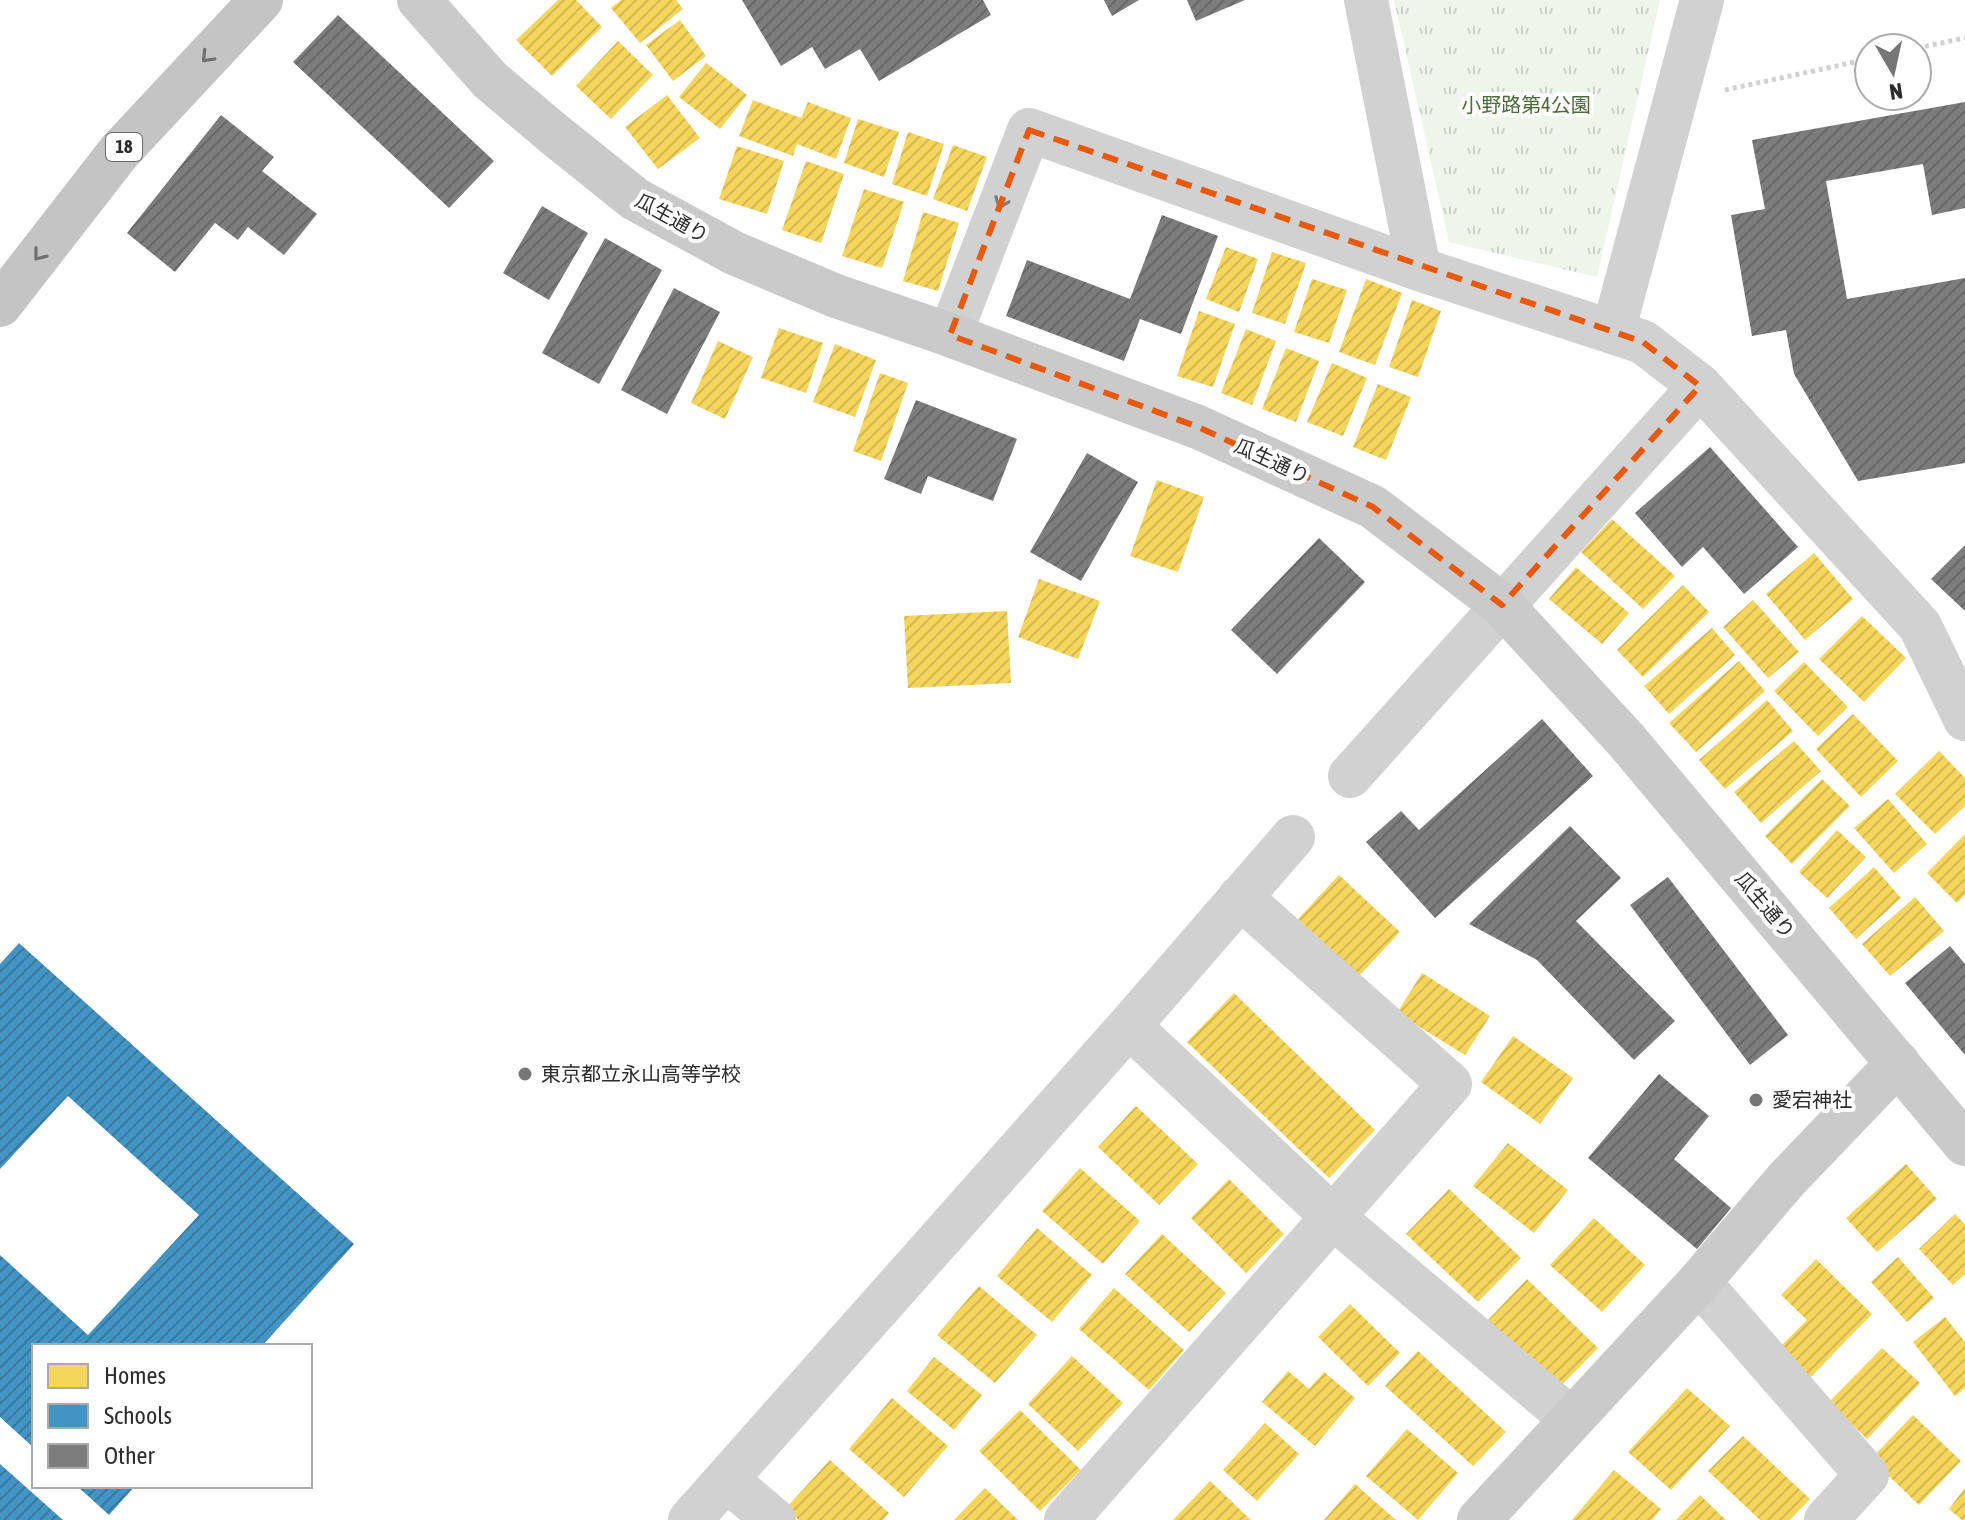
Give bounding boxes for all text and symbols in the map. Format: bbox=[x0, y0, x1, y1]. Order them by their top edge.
north arrow bbox=[1853, 32, 1933, 112]
one-way arrow bbox=[202, 47, 216, 62]
text: N bbox=[1888, 78, 1905, 106]
park label: 小野路第4公園 bbox=[1461, 93, 1591, 116]
road number: 18 bbox=[106, 133, 142, 161]
street label: 瓜生通り bbox=[632, 188, 713, 247]
one-way arrow bbox=[994, 195, 1011, 209]
one-way arrow bbox=[35, 246, 49, 261]
street label: 瓜生通り bbox=[1231, 433, 1313, 488]
street label: 瓜生通り bbox=[1731, 867, 1800, 943]
place label: 東京都立永山高等学校 bbox=[541, 1062, 741, 1085]
marker: 東京都立永山高等学校 bbox=[516, 1065, 534, 1083]
place label: 愛宕神社 bbox=[1772, 1088, 1852, 1111]
marker: 愛宕神社 bbox=[1747, 1091, 1765, 1109]
legend bbox=[32, 1344, 312, 1488]
text: Homes bbox=[104, 1362, 166, 1389]
text: Schools bbox=[104, 1402, 172, 1429]
text: Other bbox=[104, 1442, 155, 1469]

